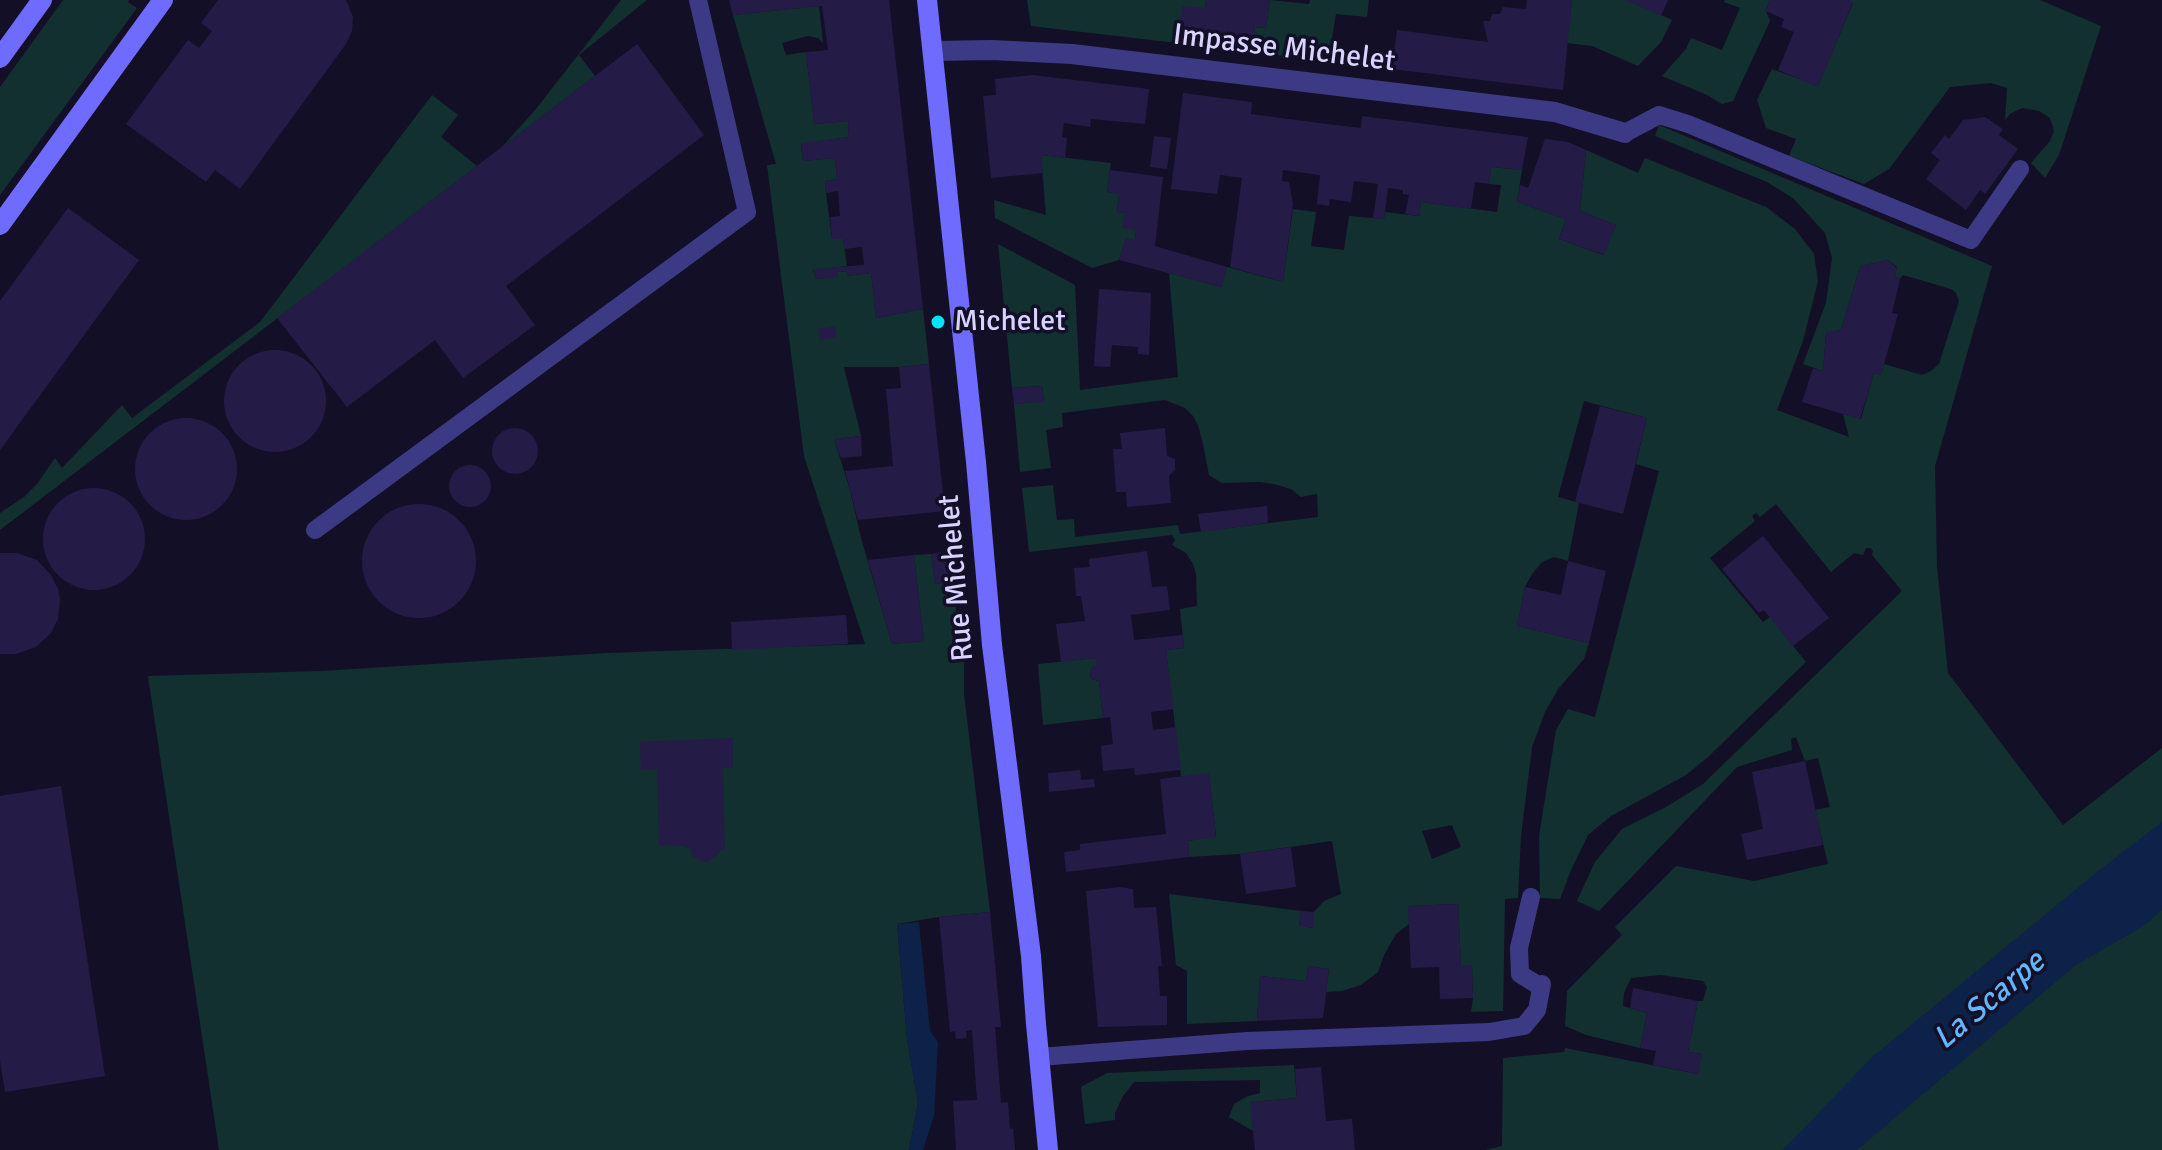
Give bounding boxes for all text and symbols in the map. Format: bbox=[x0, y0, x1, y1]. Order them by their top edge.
street label: Impasse Michelet bbox=[1171, 18, 1397, 80]
place label: Michelet bbox=[954, 304, 1066, 340]
marker: Michelet bbox=[929, 313, 947, 331]
street label: Rue Michelet bbox=[932, 493, 982, 663]
water label: La Scarpe bbox=[1927, 943, 2053, 1059]

